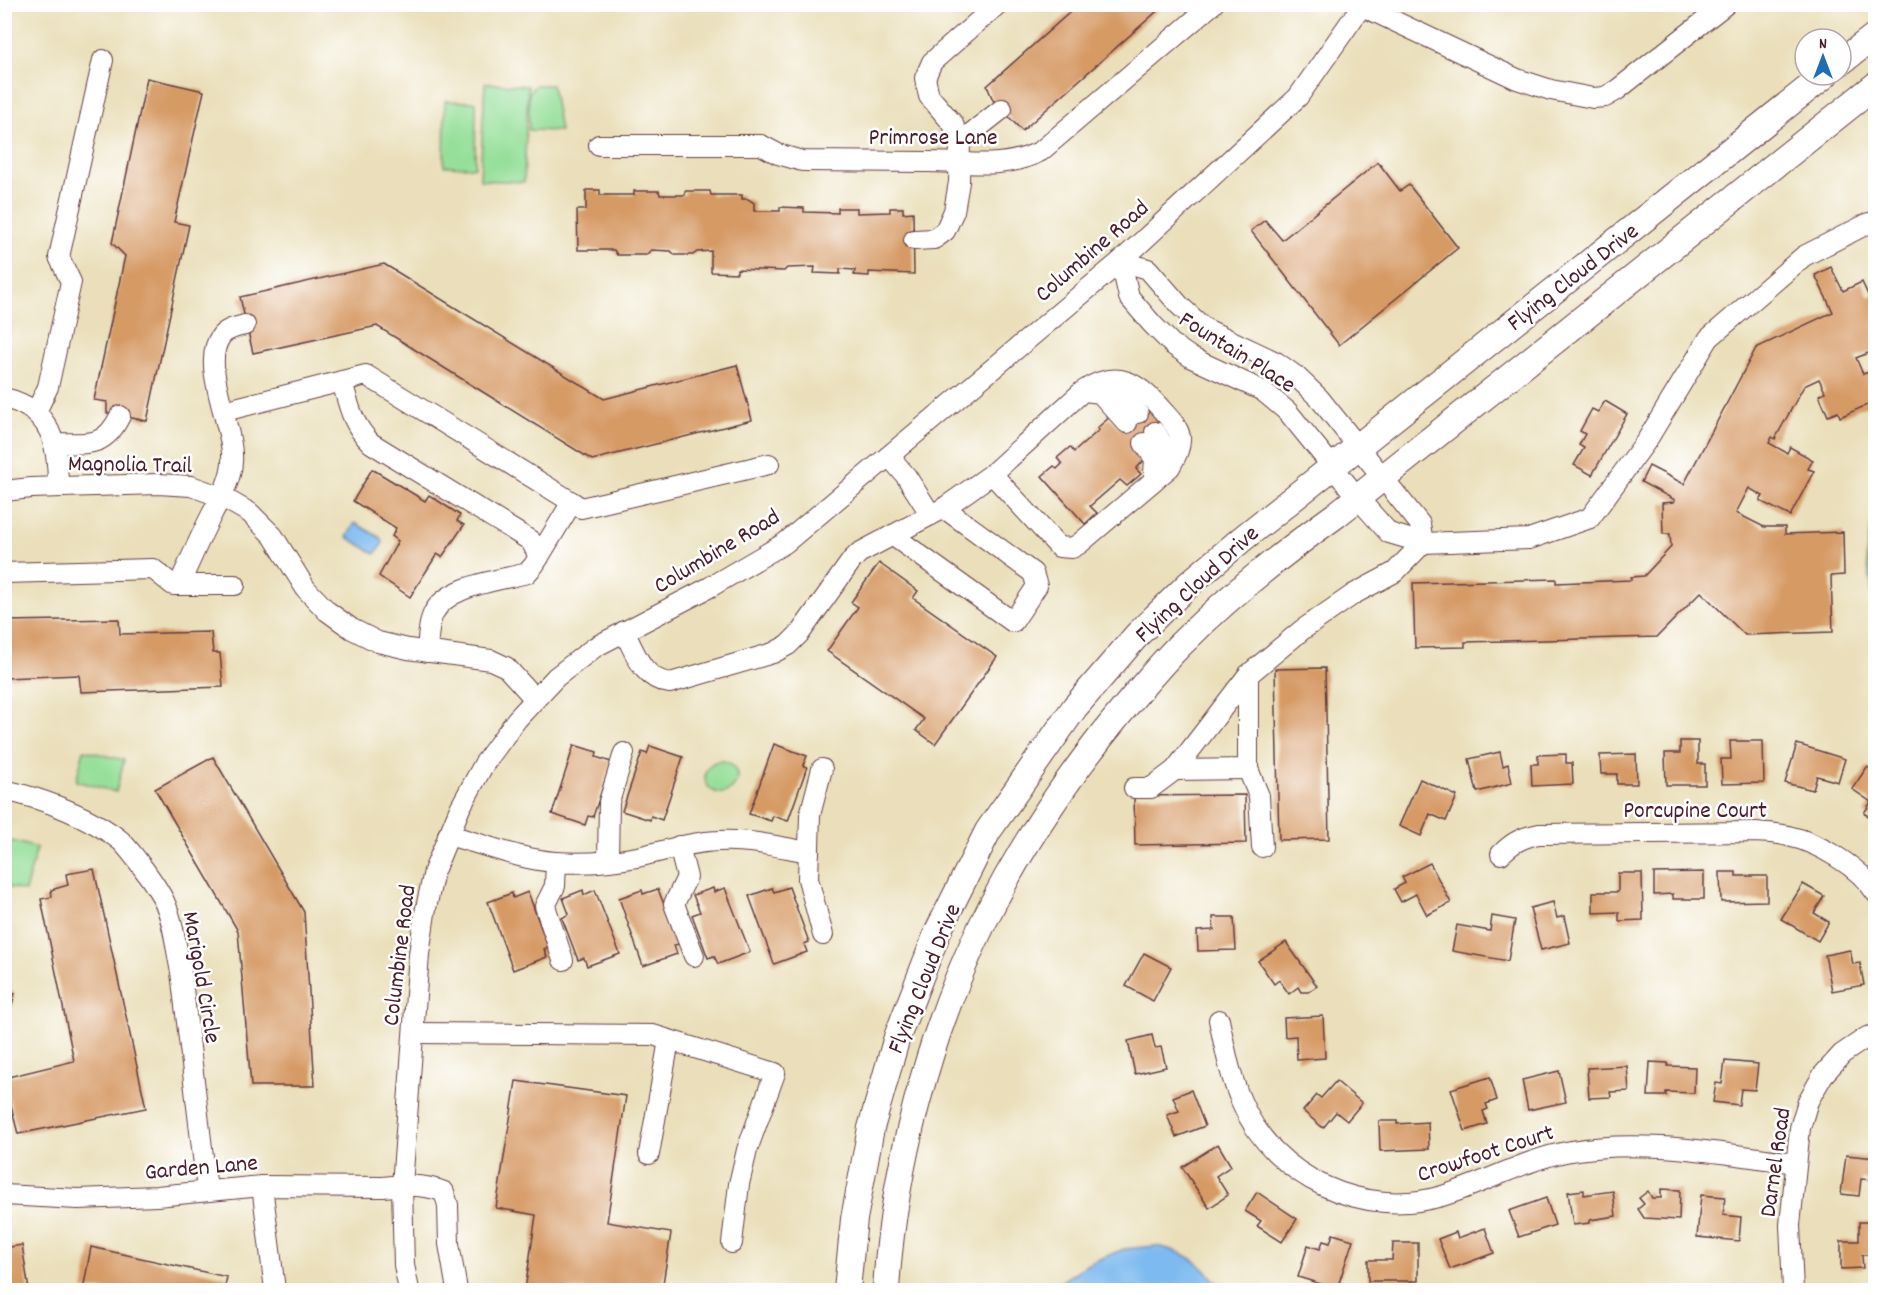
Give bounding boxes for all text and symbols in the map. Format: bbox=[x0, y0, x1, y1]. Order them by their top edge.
north arrow bbox=[1793, 27, 1853, 87]
text: N bbox=[1819, 33, 1827, 56]
street label: Primrose Lane bbox=[868, 122, 998, 156]
street label: Columbine Road bbox=[1028, 193, 1158, 312]
street label: Flying Cloud Drive bbox=[1501, 216, 1647, 341]
street label: Fountain Place bbox=[1171, 304, 1301, 403]
street label: Magnolia Trail bbox=[67, 448, 193, 484]
street label: Columbine Road bbox=[648, 501, 787, 604]
street label: Flying Cloud Drive bbox=[1128, 518, 1268, 652]
street label: Porcupine Court bbox=[1623, 795, 1767, 829]
street label: Columbine Road bbox=[375, 883, 426, 1028]
street label: Flying Cloud Drive bbox=[880, 899, 971, 1059]
street label: Marigold Circle bbox=[172, 909, 228, 1046]
street label: Darnel Road bbox=[1752, 1105, 1801, 1219]
street label: Crowfoot Court bbox=[1413, 1117, 1559, 1193]
street label: Garden Lane bbox=[143, 1147, 259, 1191]

